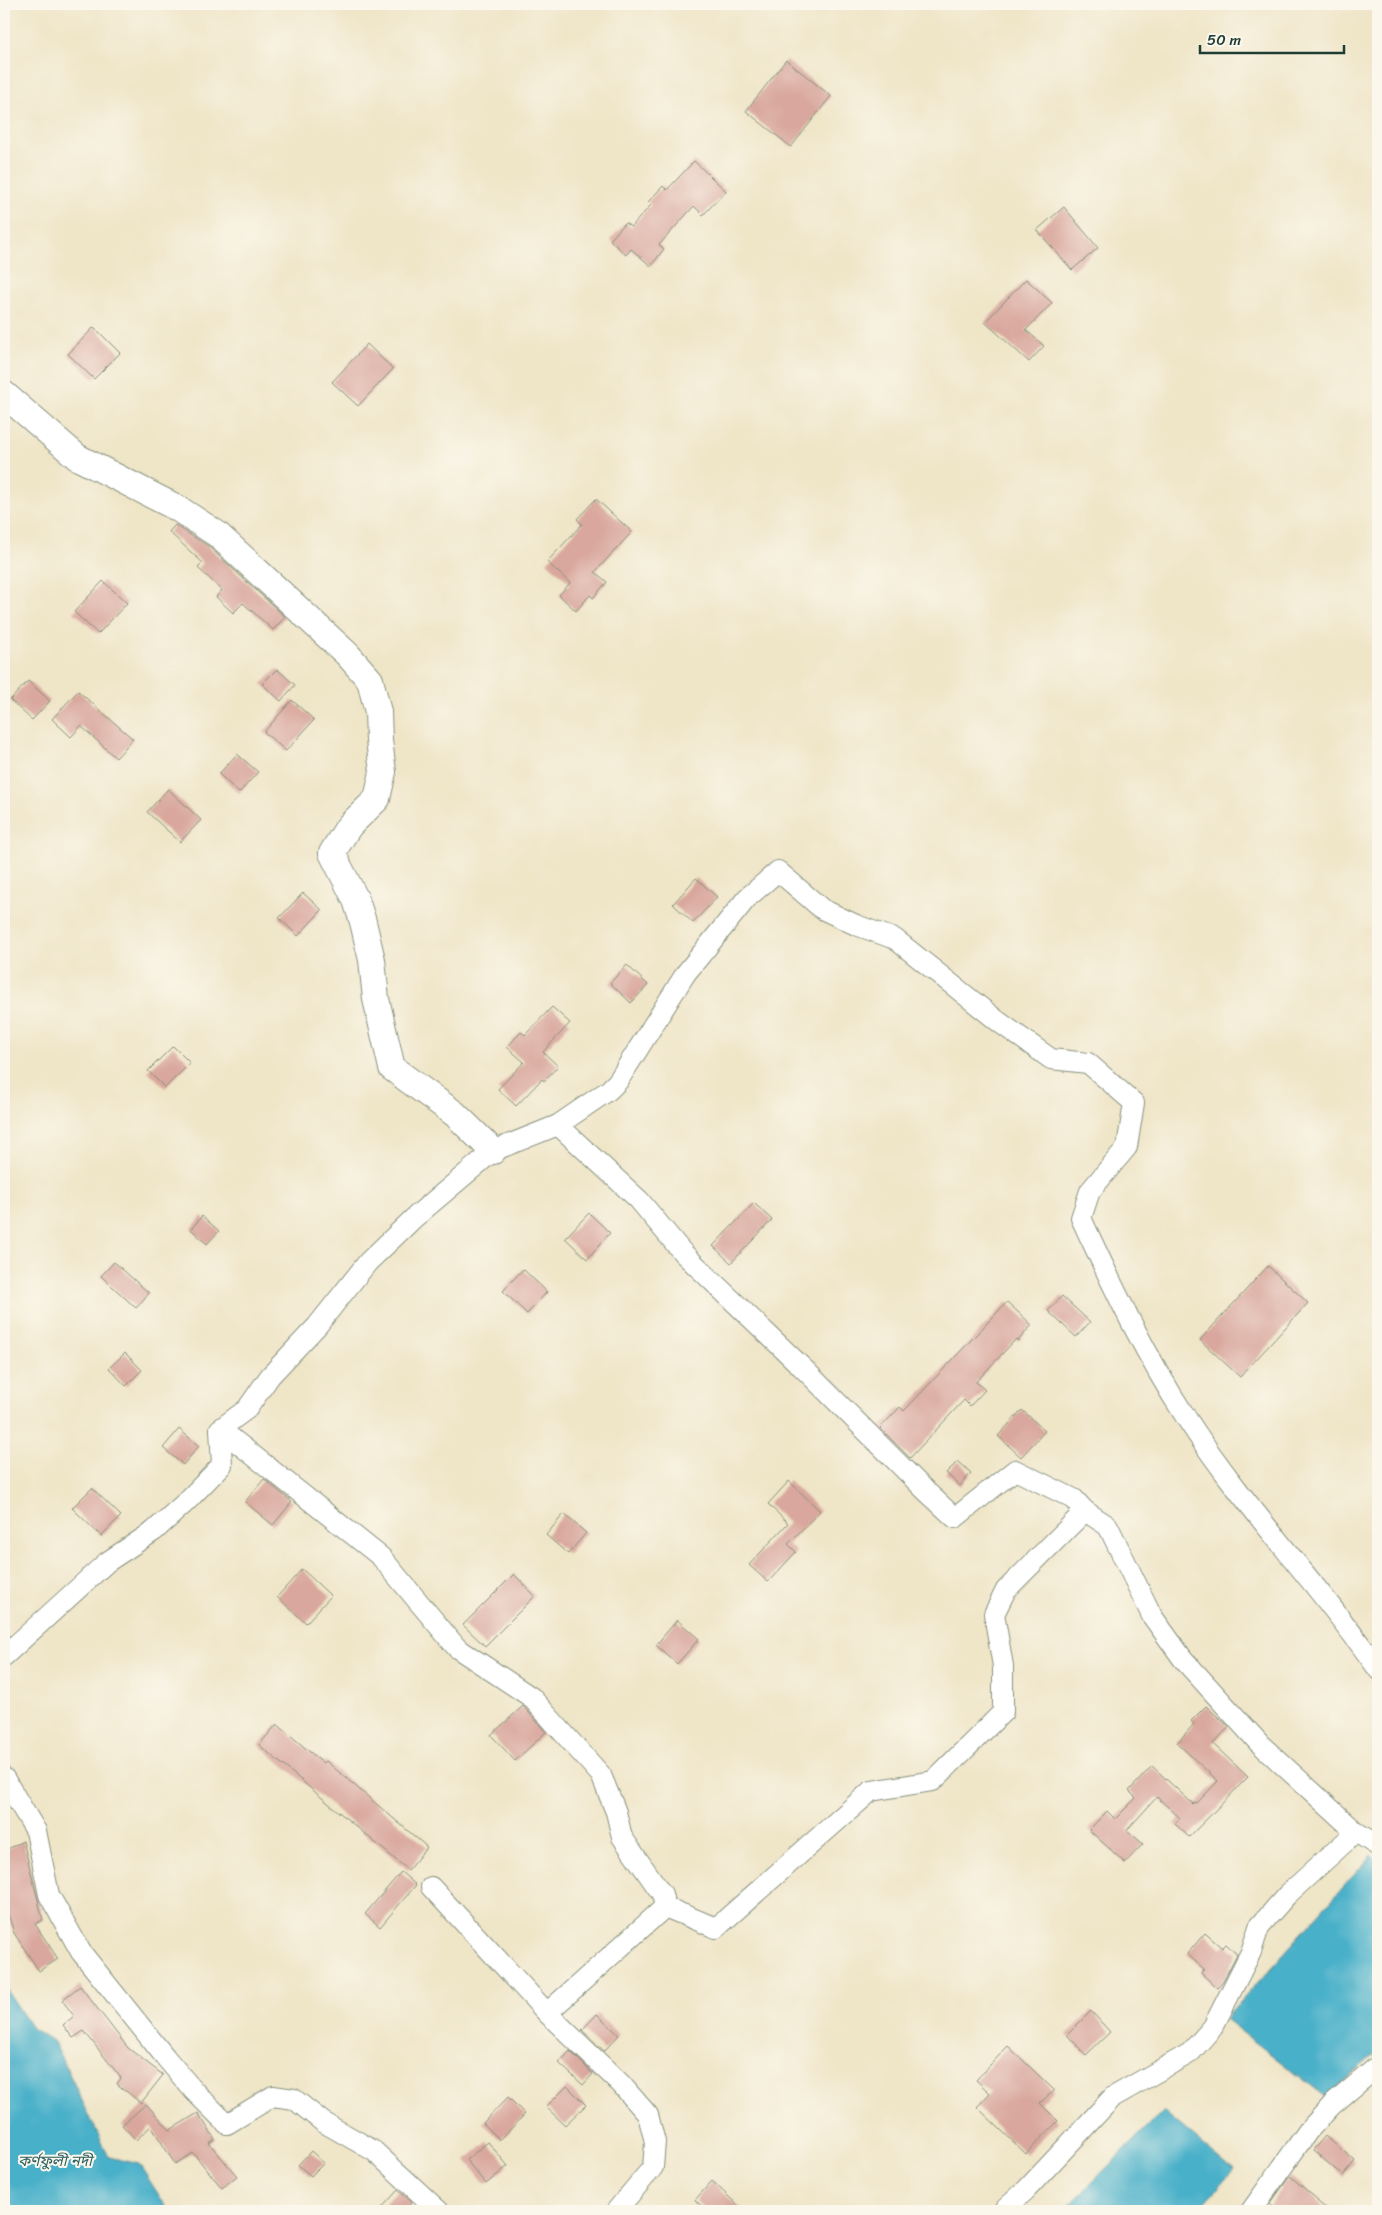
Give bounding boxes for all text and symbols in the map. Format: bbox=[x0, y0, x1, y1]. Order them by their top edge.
scale bar bbox=[1200, 22, 1343, 54]
text: 50 m bbox=[1207, 27, 1242, 53]
water label: কর্ণফুলী নদী bbox=[18, 2148, 95, 2174]

